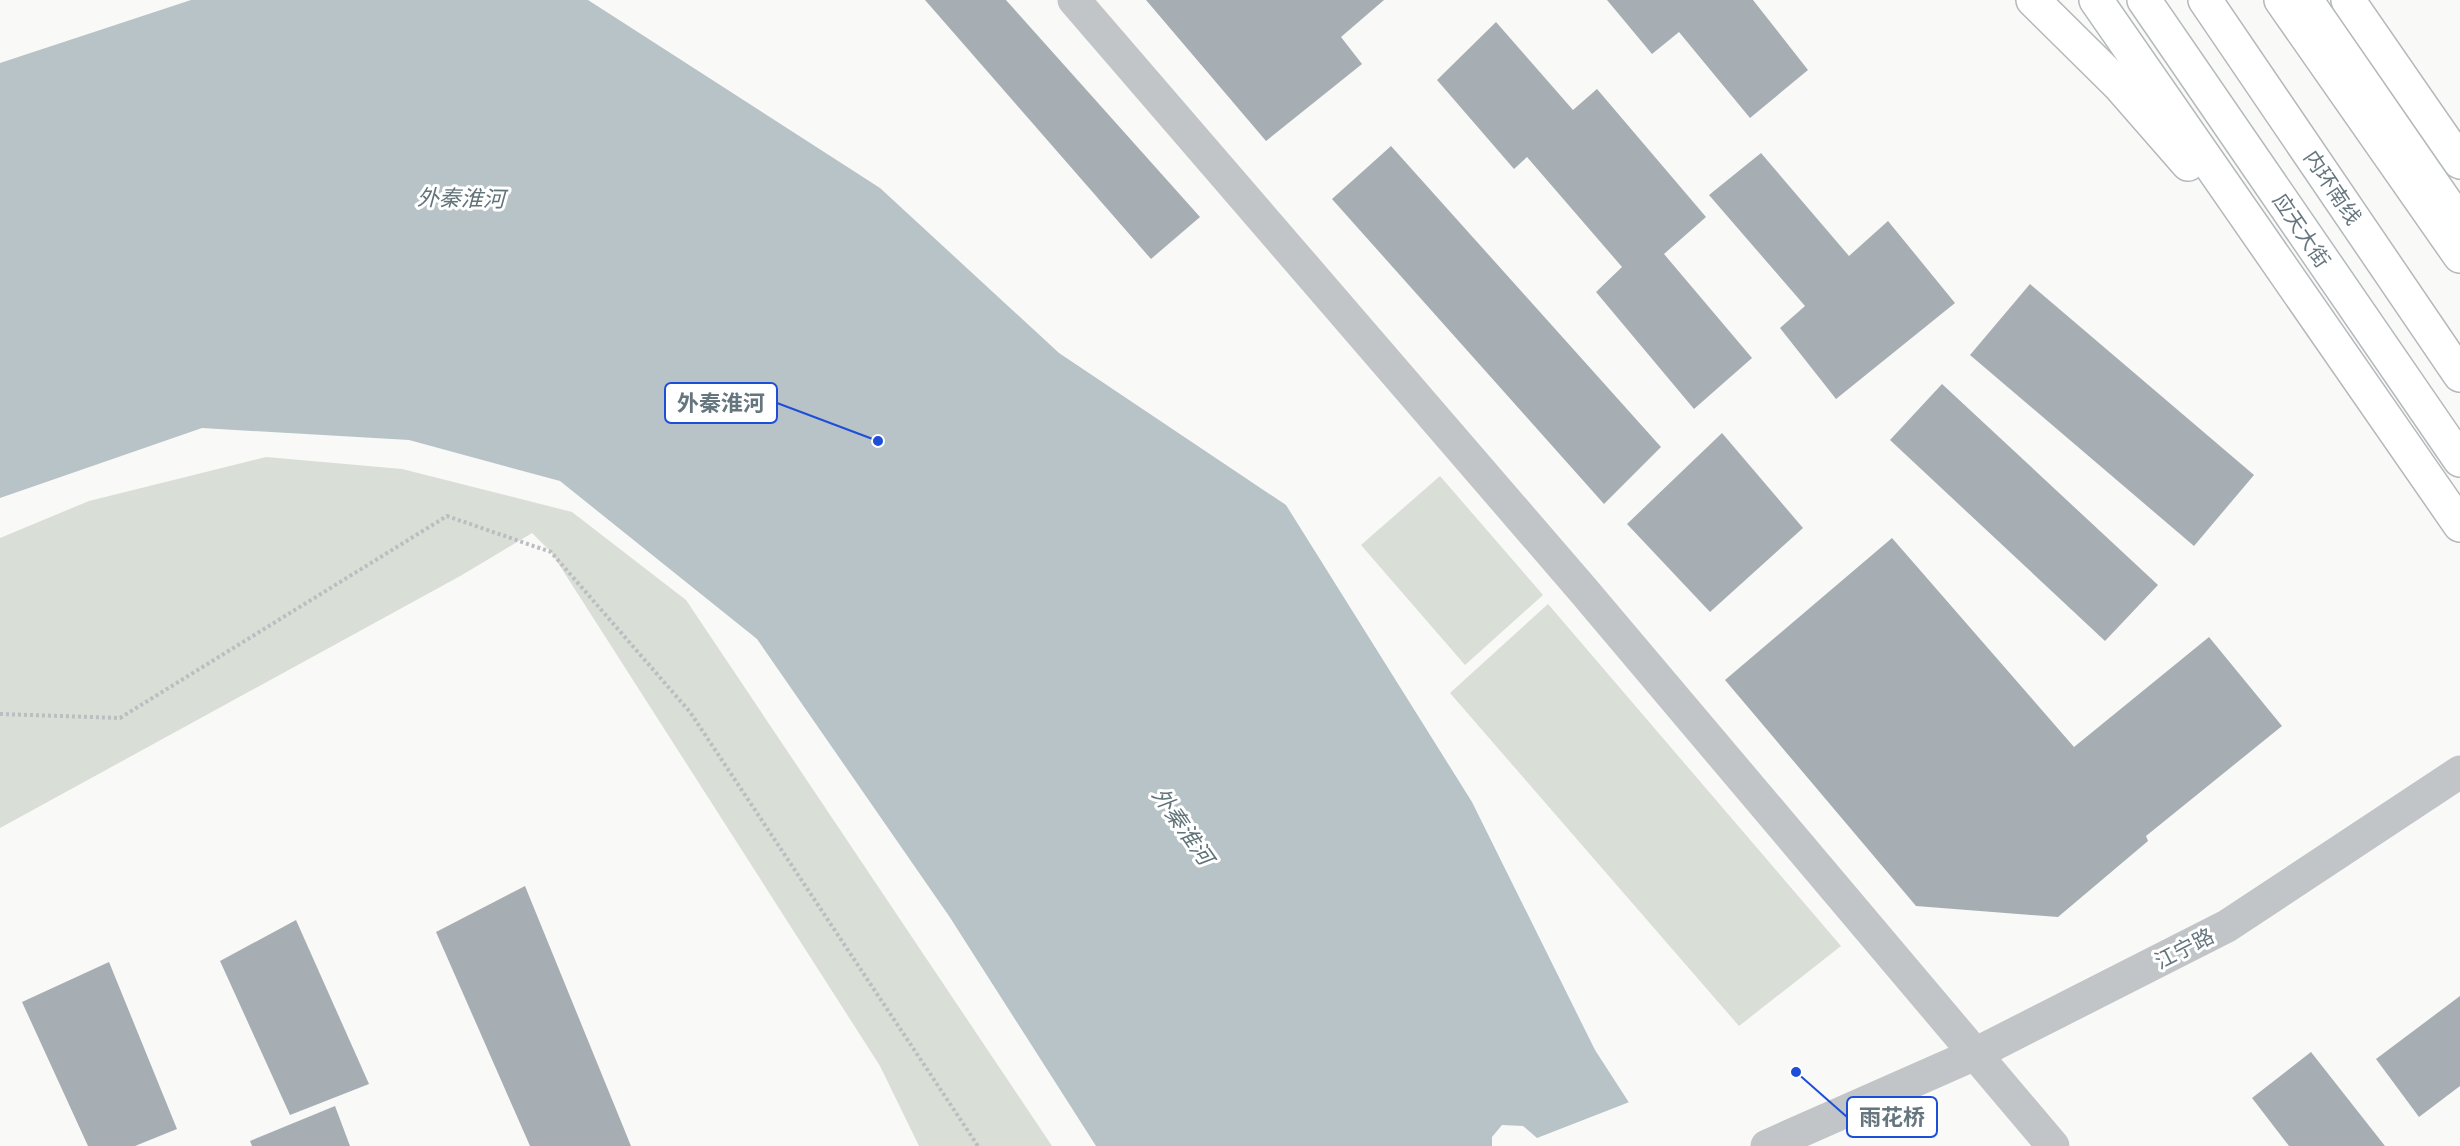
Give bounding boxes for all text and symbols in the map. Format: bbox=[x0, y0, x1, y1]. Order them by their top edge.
street label: 内环南线 bbox=[2299, 145, 2367, 229]
water label: 外秦淮河 bbox=[417, 183, 509, 213]
street label: 应天大街 bbox=[2268, 188, 2336, 272]
callout: 外秦淮河 bbox=[665, 383, 777, 423]
text: 外秦淮河 bbox=[677, 389, 765, 417]
water label: 外秦淮河 bbox=[1146, 782, 1222, 873]
street label: 江宁路 bbox=[2150, 922, 2218, 974]
callout: 雨花桥 bbox=[1847, 1097, 1937, 1137]
text: 雨花桥 bbox=[1859, 1103, 1925, 1131]

